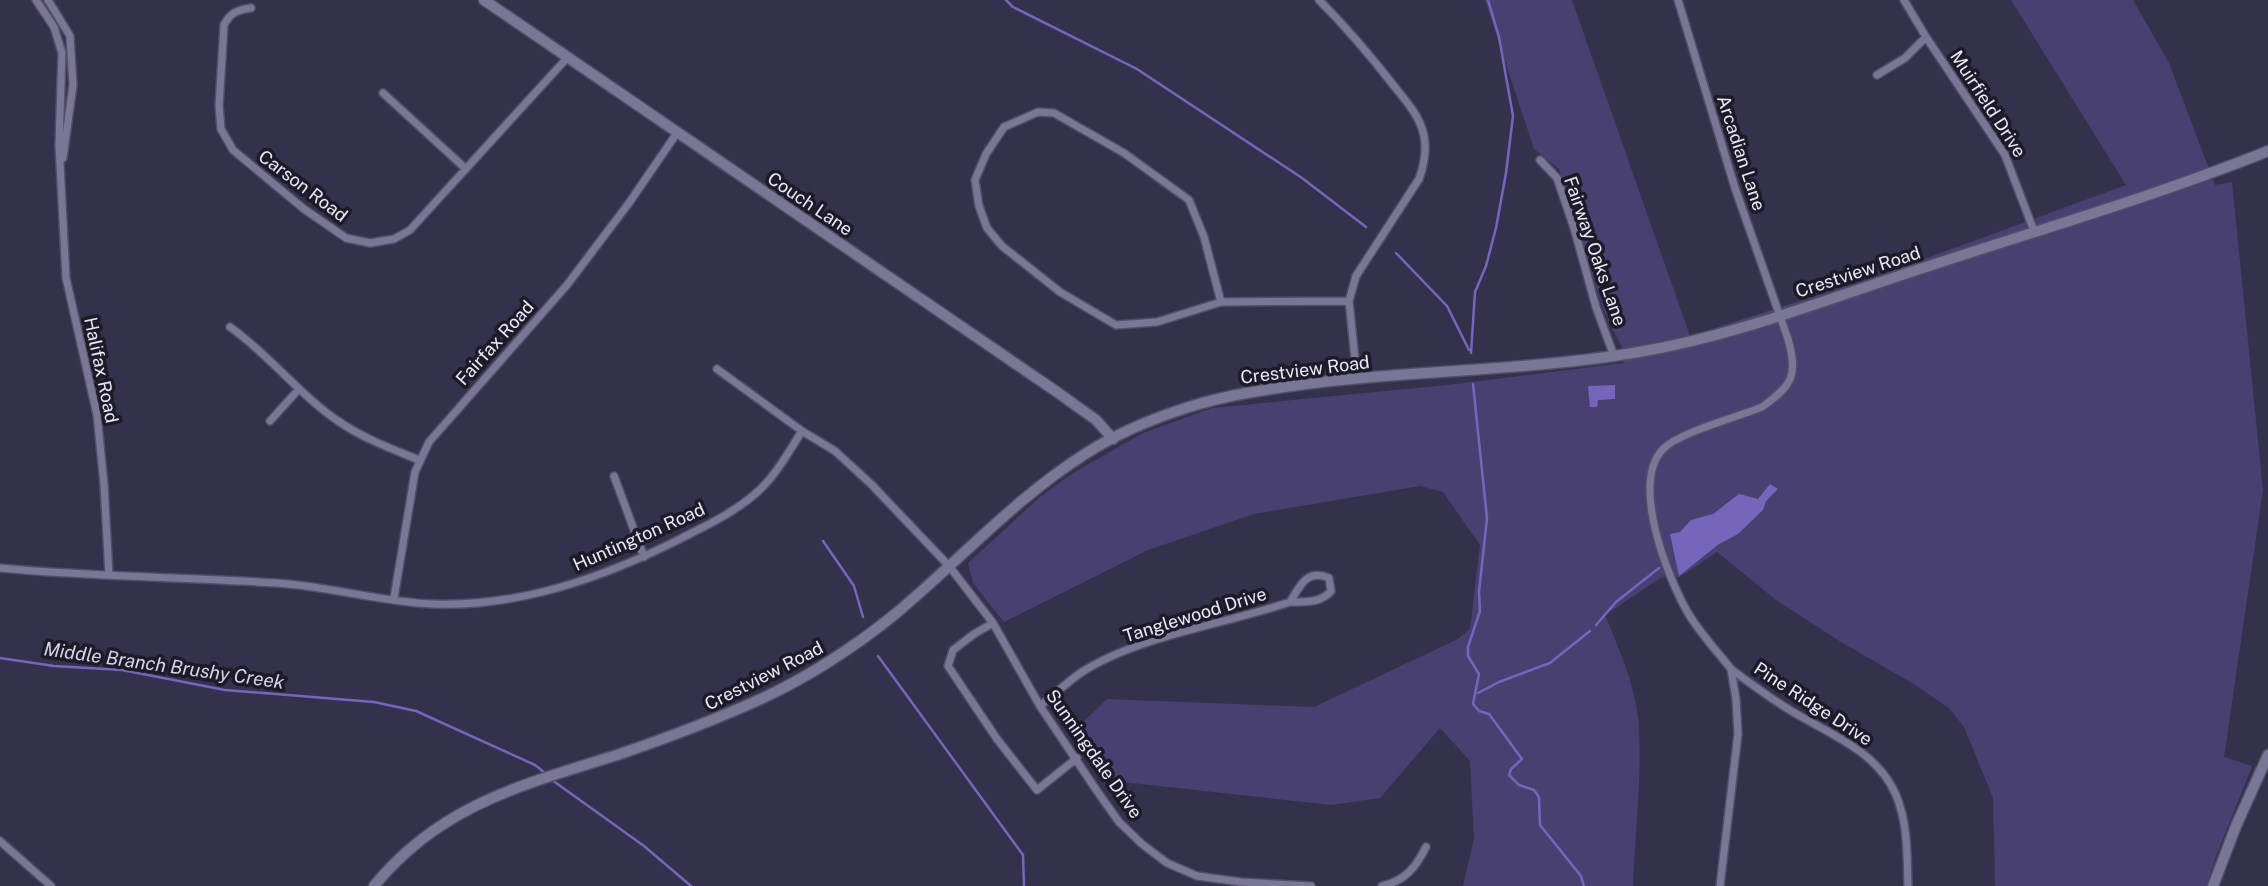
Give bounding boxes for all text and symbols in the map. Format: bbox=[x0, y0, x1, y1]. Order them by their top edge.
street label: Muirfield Drive bbox=[1946, 47, 2031, 161]
street label: Arcadian Lane bbox=[1713, 93, 1770, 213]
street label: Carson Road bbox=[255, 145, 352, 226]
street label: Couch Lane bbox=[764, 167, 857, 240]
street label: Fairway Oaks Lane bbox=[1560, 173, 1631, 328]
street label: Crestview Road bbox=[1793, 241, 1923, 302]
street label: Fairfax Road bbox=[451, 296, 538, 389]
street label: Halifax Road bbox=[80, 315, 123, 425]
street label: Crestview Road bbox=[1239, 351, 1371, 388]
street label: Huntington Road bbox=[570, 498, 708, 575]
street label: Tanglewood Drive bbox=[1121, 583, 1269, 646]
water label: Middle Branch Brushy Creek bbox=[42, 637, 286, 693]
street label: Crestview Road bbox=[701, 637, 826, 714]
street label: Pine Ridge Drive bbox=[1750, 658, 1876, 750]
street label: Sunningdale Drive bbox=[1042, 685, 1147, 822]

